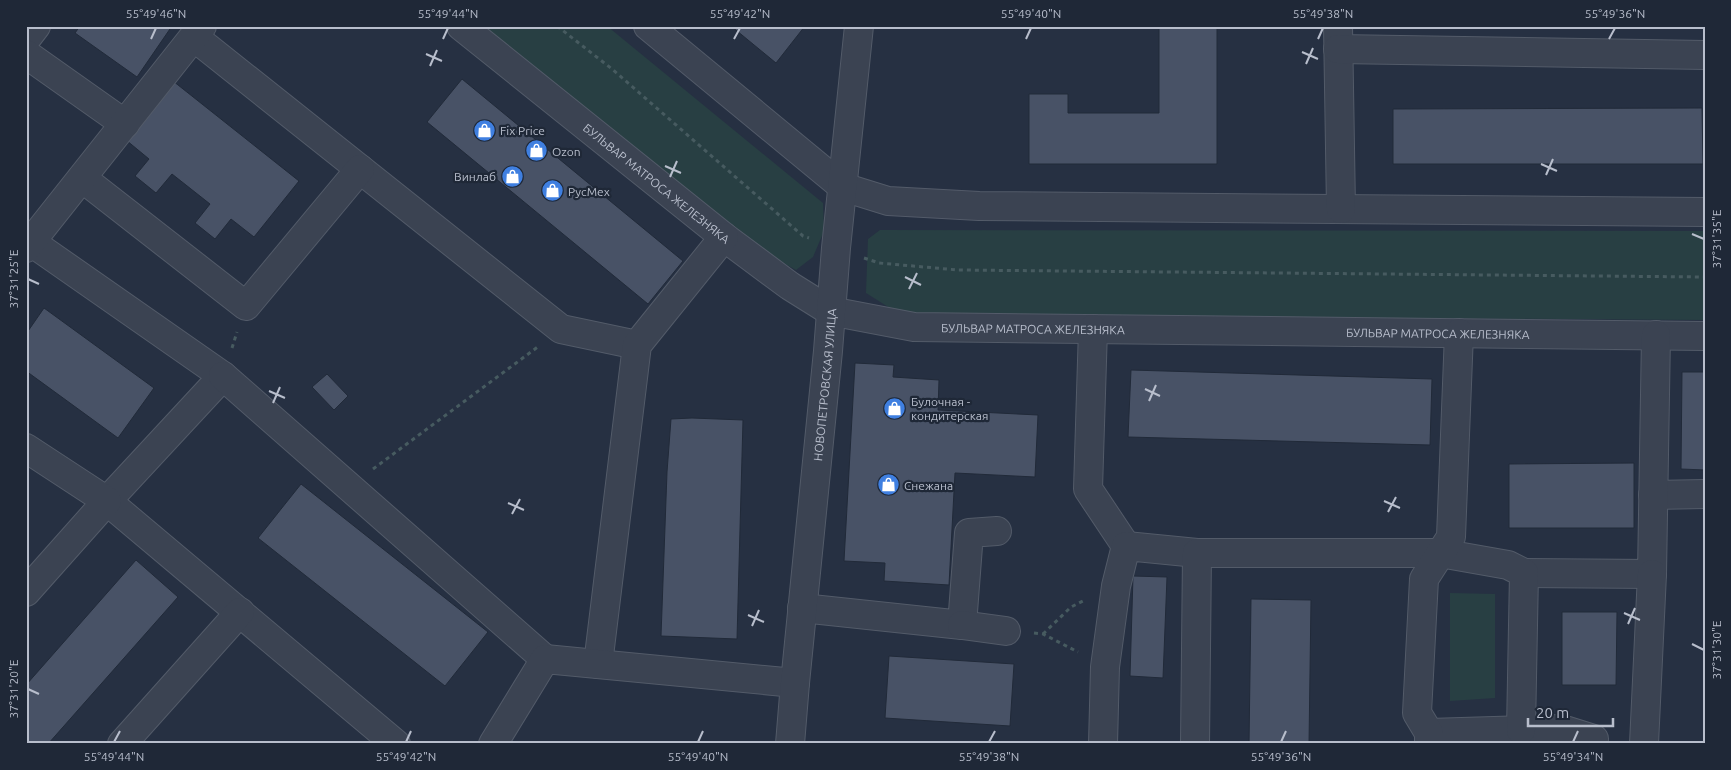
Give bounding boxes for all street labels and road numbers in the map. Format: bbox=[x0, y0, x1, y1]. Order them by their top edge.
street label: БУЛЬВАР МАТРОСА ЖЕЛЕЗНЯКА bbox=[581, 121, 733, 246]
street label: НОВОПЕТРОВСКАЯ УЛИЦА bbox=[811, 308, 838, 462]
street label: БУЛЬВАР МАТРОСА ЖЕЛЕЗНЯКА bbox=[941, 321, 1125, 336]
street label: БУЛЬВАР МАТРОСА ЖЕЛЕЗНЯКА bbox=[1346, 325, 1530, 341]

